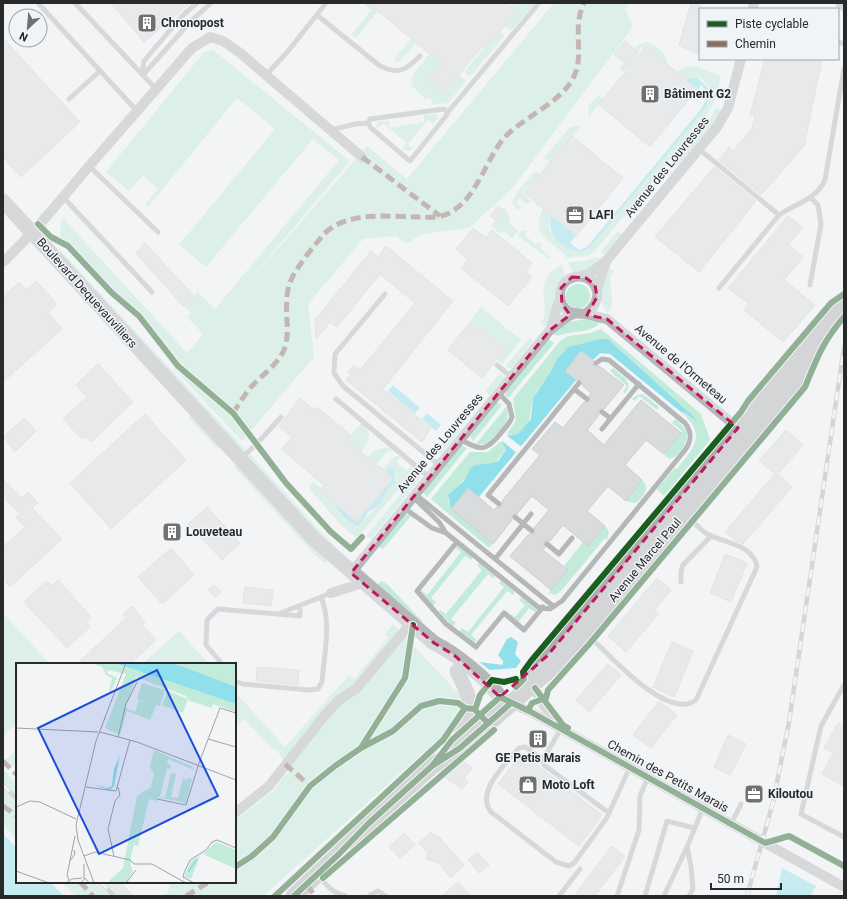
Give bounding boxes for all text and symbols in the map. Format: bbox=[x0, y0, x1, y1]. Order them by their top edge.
north arrow bbox=[8, 8, 48, 48]
legend bbox=[699, 8, 839, 60]
building icon: Chronopost bbox=[136, 12, 158, 34]
place label: Chronopost bbox=[161, 16, 224, 30]
text: Piste cyclable bbox=[735, 17, 809, 31]
text: N bbox=[17, 29, 30, 44]
text: Chemin bbox=[735, 37, 776, 51]
building icon: Bâtiment G2 bbox=[639, 83, 661, 105]
place label: Bâtiment G2 bbox=[664, 87, 731, 101]
street label: Avenue des Louvresses bbox=[622, 114, 712, 220]
office icon: LAFI bbox=[564, 204, 586, 226]
place label: LAFI bbox=[589, 208, 614, 222]
street label: Boulevard Dequevauvilliers bbox=[34, 235, 140, 351]
street label: Avenue de l'Ormeteau bbox=[632, 321, 730, 407]
street label: Avenue des Louvresses bbox=[394, 390, 486, 496]
street label: Avenue Marcel Paul bbox=[606, 515, 684, 605]
building icon: Louveteau bbox=[161, 521, 183, 543]
place label: Louveteau bbox=[186, 525, 242, 539]
inset map bbox=[16, 663, 236, 883]
building icon: GE Petis Marais bbox=[527, 728, 549, 750]
street label: Chemin des Petits Marais bbox=[605, 737, 731, 815]
place label: GE Petis Marais bbox=[495, 751, 581, 765]
shop icon: Moto Loft bbox=[517, 774, 539, 796]
place label: Moto Loft bbox=[542, 778, 595, 792]
office icon: Kiloutou bbox=[743, 783, 765, 805]
place label: Kiloutou bbox=[768, 787, 813, 801]
scale bar bbox=[711, 865, 781, 891]
text: 50 m bbox=[717, 872, 744, 886]

